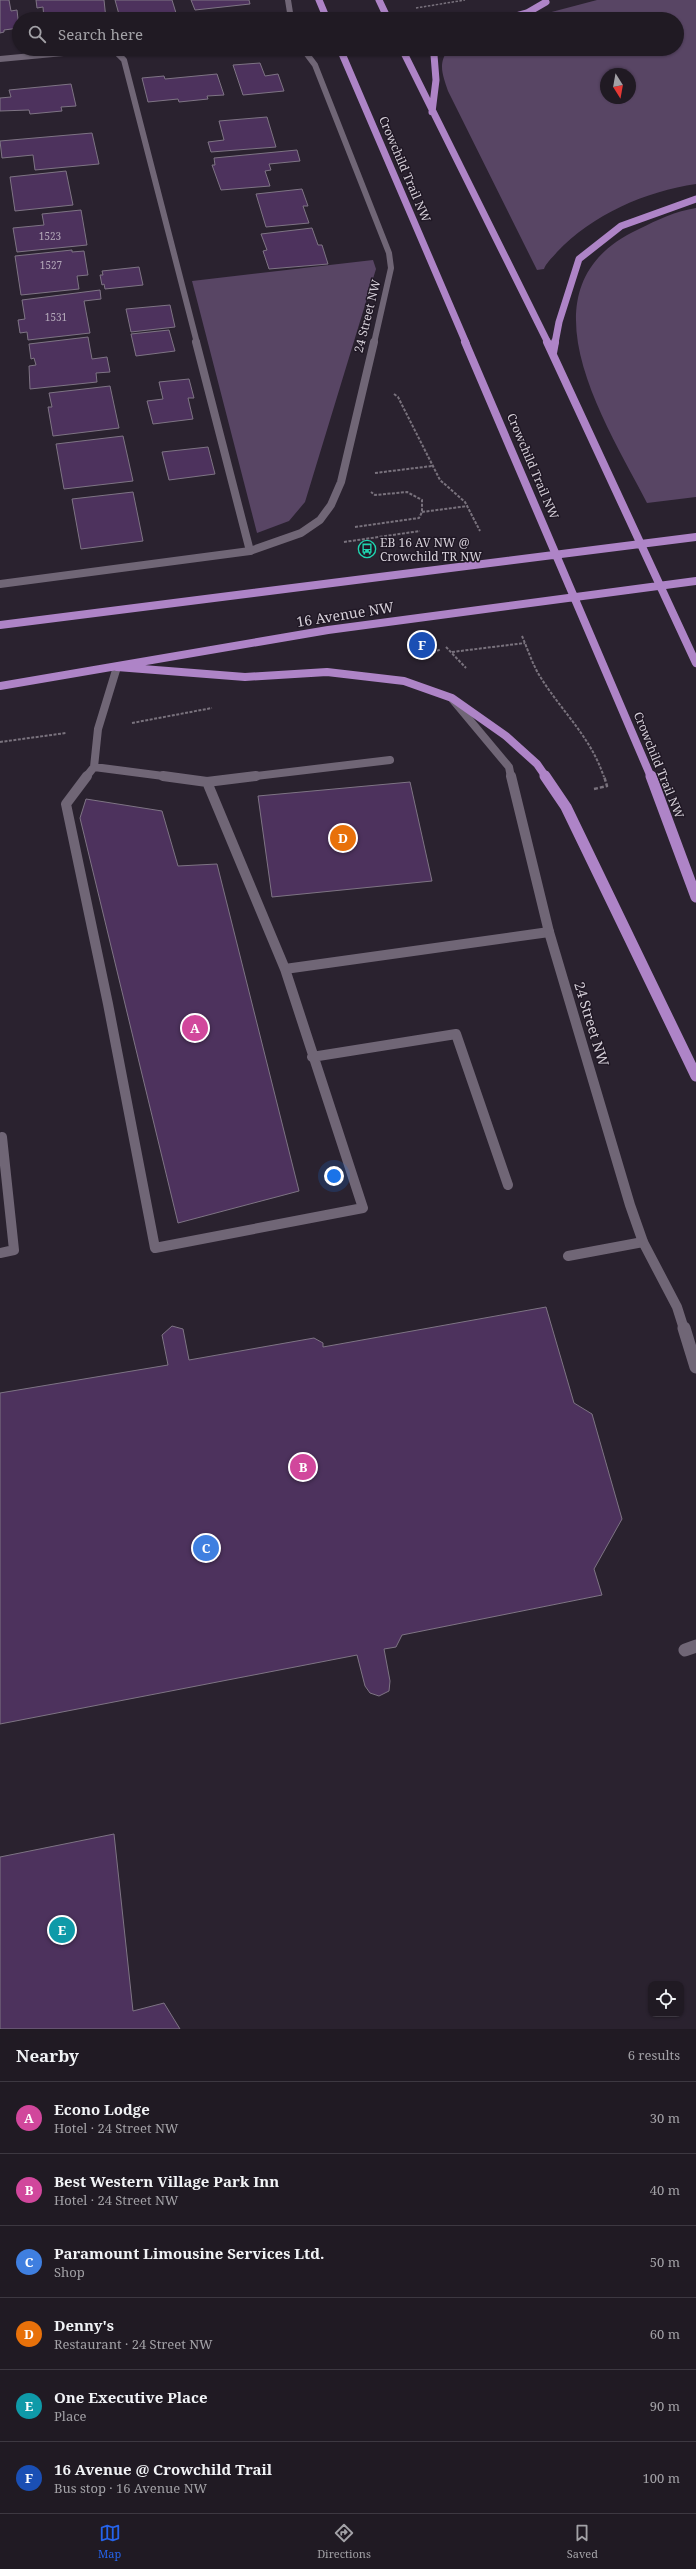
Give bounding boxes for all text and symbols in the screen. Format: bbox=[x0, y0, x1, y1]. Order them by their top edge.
search box bbox=[12, 12, 684, 56]
icon: search bbox=[26, 23, 48, 45]
text: Search here bbox=[58, 24, 143, 44]
north arrow bbox=[600, 68, 636, 104]
street label: Crowchild Trail NW bbox=[375, 113, 435, 225]
house number: 1523 bbox=[39, 229, 62, 243]
house number: 1527 bbox=[40, 258, 63, 272]
street label: 24 Street NW bbox=[350, 277, 384, 354]
house number: 1531 bbox=[45, 310, 67, 324]
street label: Crowchild Trail NW bbox=[503, 410, 563, 522]
place label: EB 16 AV NW @ Crowchild TR NW bbox=[380, 534, 482, 565]
bus stop icon: EB 16 AV NW @ Crowchild TR NW bbox=[357, 539, 377, 559]
street label: 16 Avenue NW bbox=[295, 597, 395, 631]
pin: F bbox=[409, 630, 435, 660]
street label: Crowchild Trail NW bbox=[630, 709, 688, 821]
pin: D bbox=[330, 823, 356, 853]
street label: 24 Street NW bbox=[570, 979, 614, 1069]
pin: A bbox=[182, 1013, 208, 1043]
your location bbox=[324, 1166, 344, 1186]
pin: B bbox=[290, 1452, 316, 1482]
pin: C bbox=[193, 1533, 219, 1563]
pin: E bbox=[49, 1915, 75, 1945]
map controls bbox=[648, 1981, 684, 2017]
button: locate bbox=[648, 1981, 684, 2017]
text: Nearby bbox=[16, 2044, 79, 2067]
text: 6 results bbox=[628, 2046, 680, 2064]
text: Econo Lodge bbox=[54, 2099, 150, 2119]
text: A bbox=[24, 2109, 34, 2127]
text: 30 m bbox=[650, 2109, 680, 2127]
text: Hotel · 24 Street NW bbox=[54, 2119, 178, 2137]
text: Best Western Village Park Inn bbox=[54, 2171, 279, 2191]
text: B bbox=[25, 2181, 33, 2199]
text: 40 m bbox=[650, 2181, 680, 2199]
text: Hotel · 24 Street NW bbox=[54, 2191, 178, 2209]
text: Paramount Limousine Services Ltd. bbox=[54, 2243, 324, 2263]
text: C bbox=[25, 2253, 33, 2271]
text: 50 m bbox=[650, 2253, 680, 2271]
text: Shop bbox=[54, 2263, 85, 2281]
text: Denny's bbox=[54, 2315, 114, 2335]
text: D bbox=[24, 2325, 34, 2343]
text: 60 m bbox=[650, 2325, 680, 2343]
text: Restaurant · 24 Street NW bbox=[54, 2335, 213, 2353]
text: One Executive Place bbox=[54, 2387, 208, 2407]
text: E bbox=[25, 2397, 33, 2415]
text: 90 m bbox=[650, 2397, 680, 2415]
text: Place bbox=[54, 2407, 87, 2425]
text: 16 Avenue @ Crowchild Trail bbox=[54, 2459, 272, 2479]
text: F bbox=[25, 2469, 33, 2487]
text: 100 m bbox=[643, 2469, 680, 2487]
text: Bus stop · 16 Avenue NW bbox=[54, 2479, 207, 2497]
tab: Map bbox=[98, 2522, 121, 2561]
tab: Directions bbox=[317, 2522, 371, 2561]
tab: Saved bbox=[567, 2522, 598, 2561]

